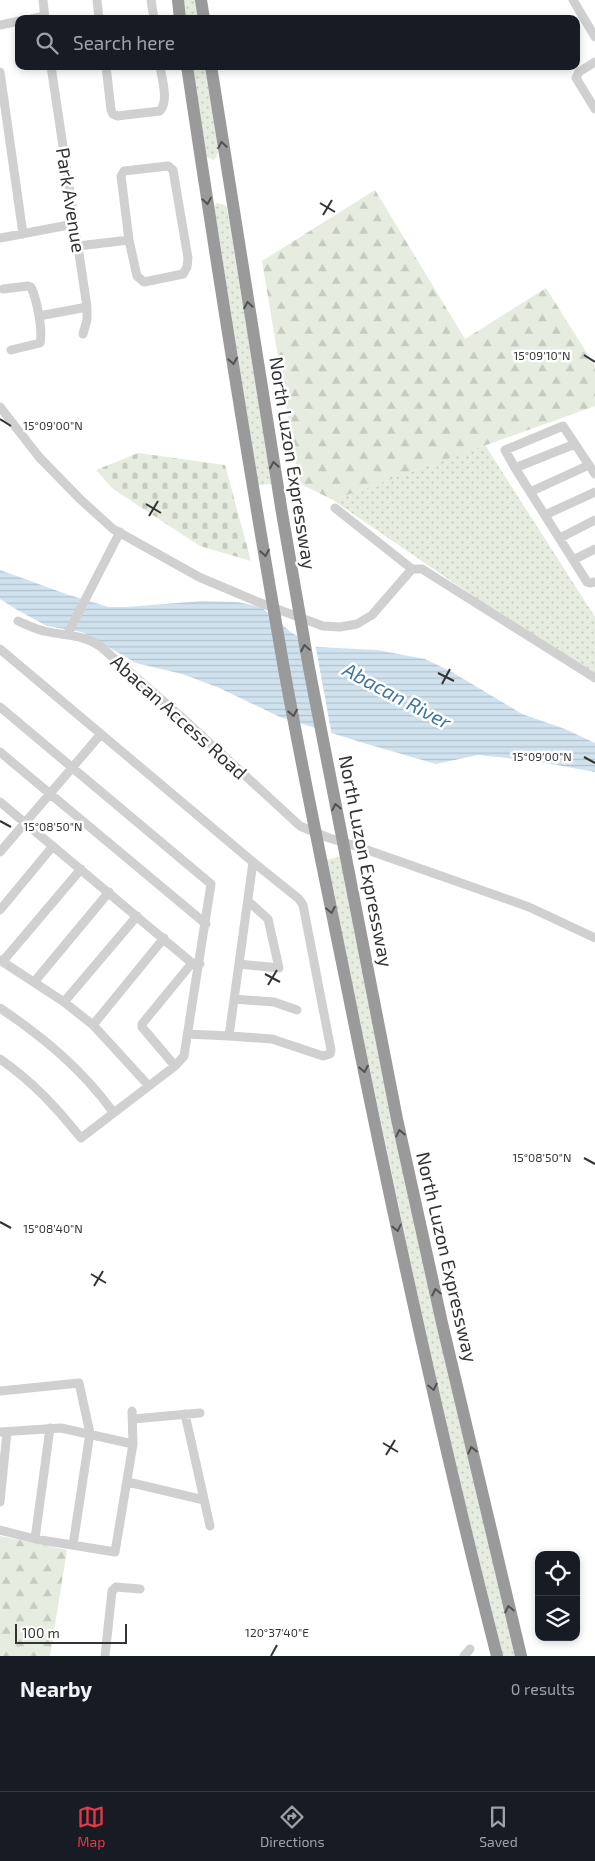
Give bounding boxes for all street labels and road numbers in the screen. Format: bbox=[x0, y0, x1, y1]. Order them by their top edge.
street label: Park Avenue bbox=[52, 146, 91, 254]
street label: North Luzon Expressway bbox=[265, 355, 322, 571]
street label: Abacan Access Road bbox=[107, 649, 252, 784]
street label: North Luzon Expressway bbox=[335, 753, 398, 969]
street label: North Luzon Expressway bbox=[412, 1149, 483, 1364]

